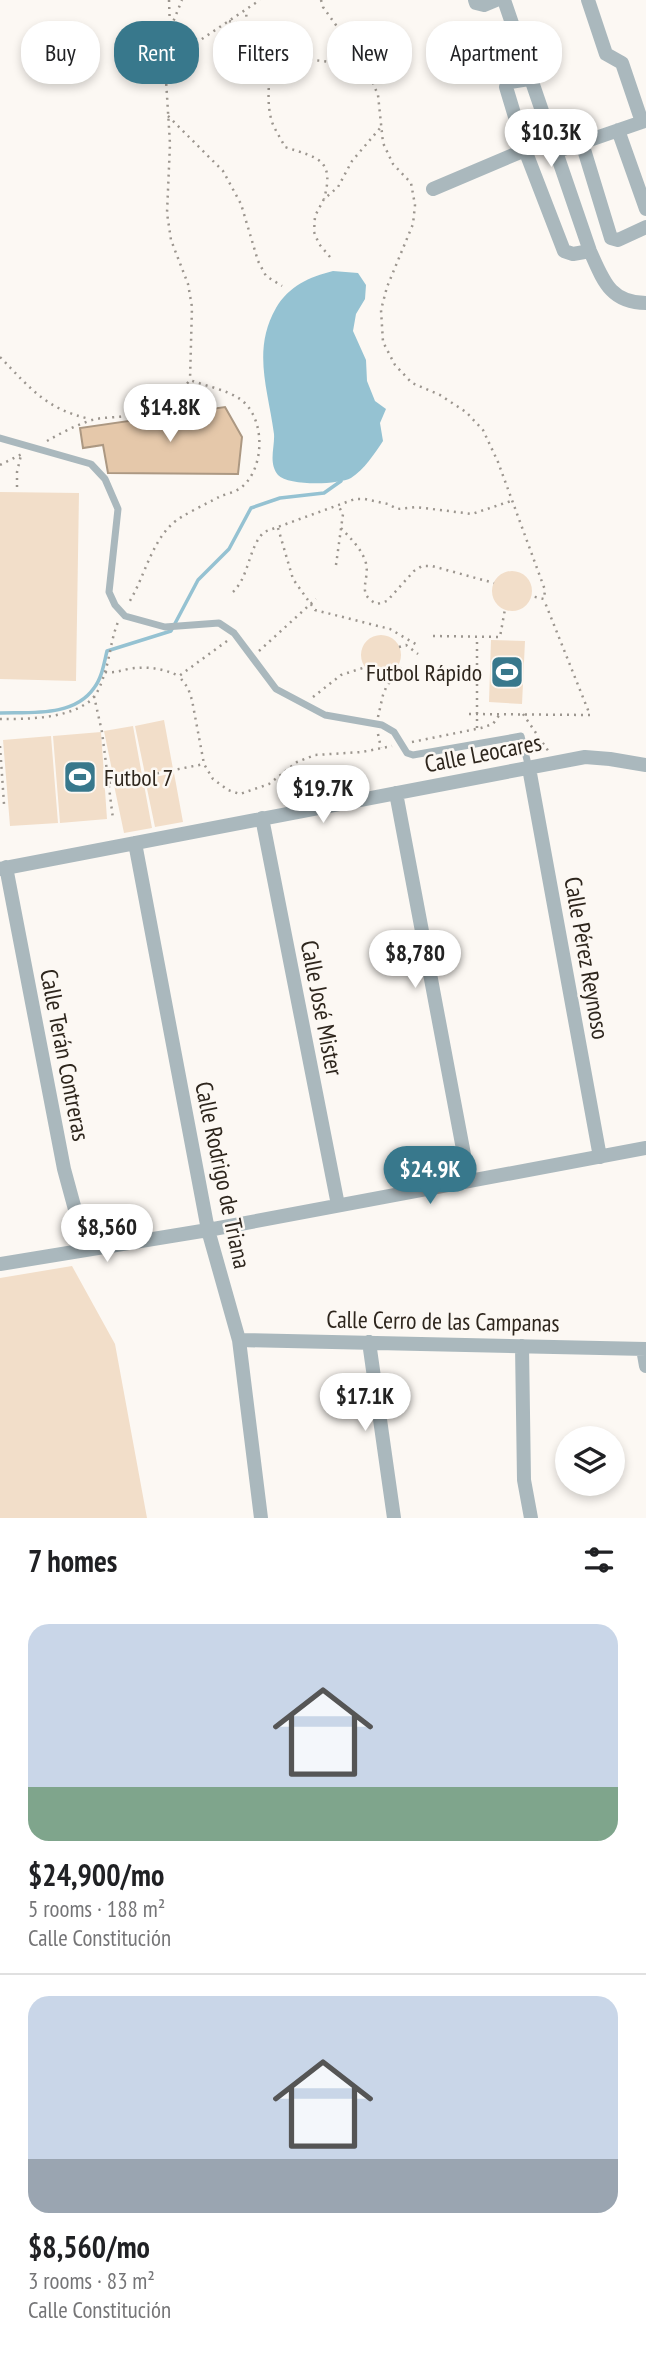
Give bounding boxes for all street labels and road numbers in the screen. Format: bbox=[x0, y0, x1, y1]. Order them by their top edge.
street label: Calle Leocares bbox=[422, 727, 544, 779]
street label: Calle Pérez Reynoso bbox=[557, 874, 617, 1042]
street label: Calle José Mister bbox=[294, 938, 350, 1079]
street label: Calle Terán Contreras bbox=[33, 966, 97, 1144]
street label: Calle Rodrigo de Triana bbox=[188, 1079, 258, 1271]
street label: Calle Cerro de las Campanas bbox=[326, 1303, 560, 1339]

